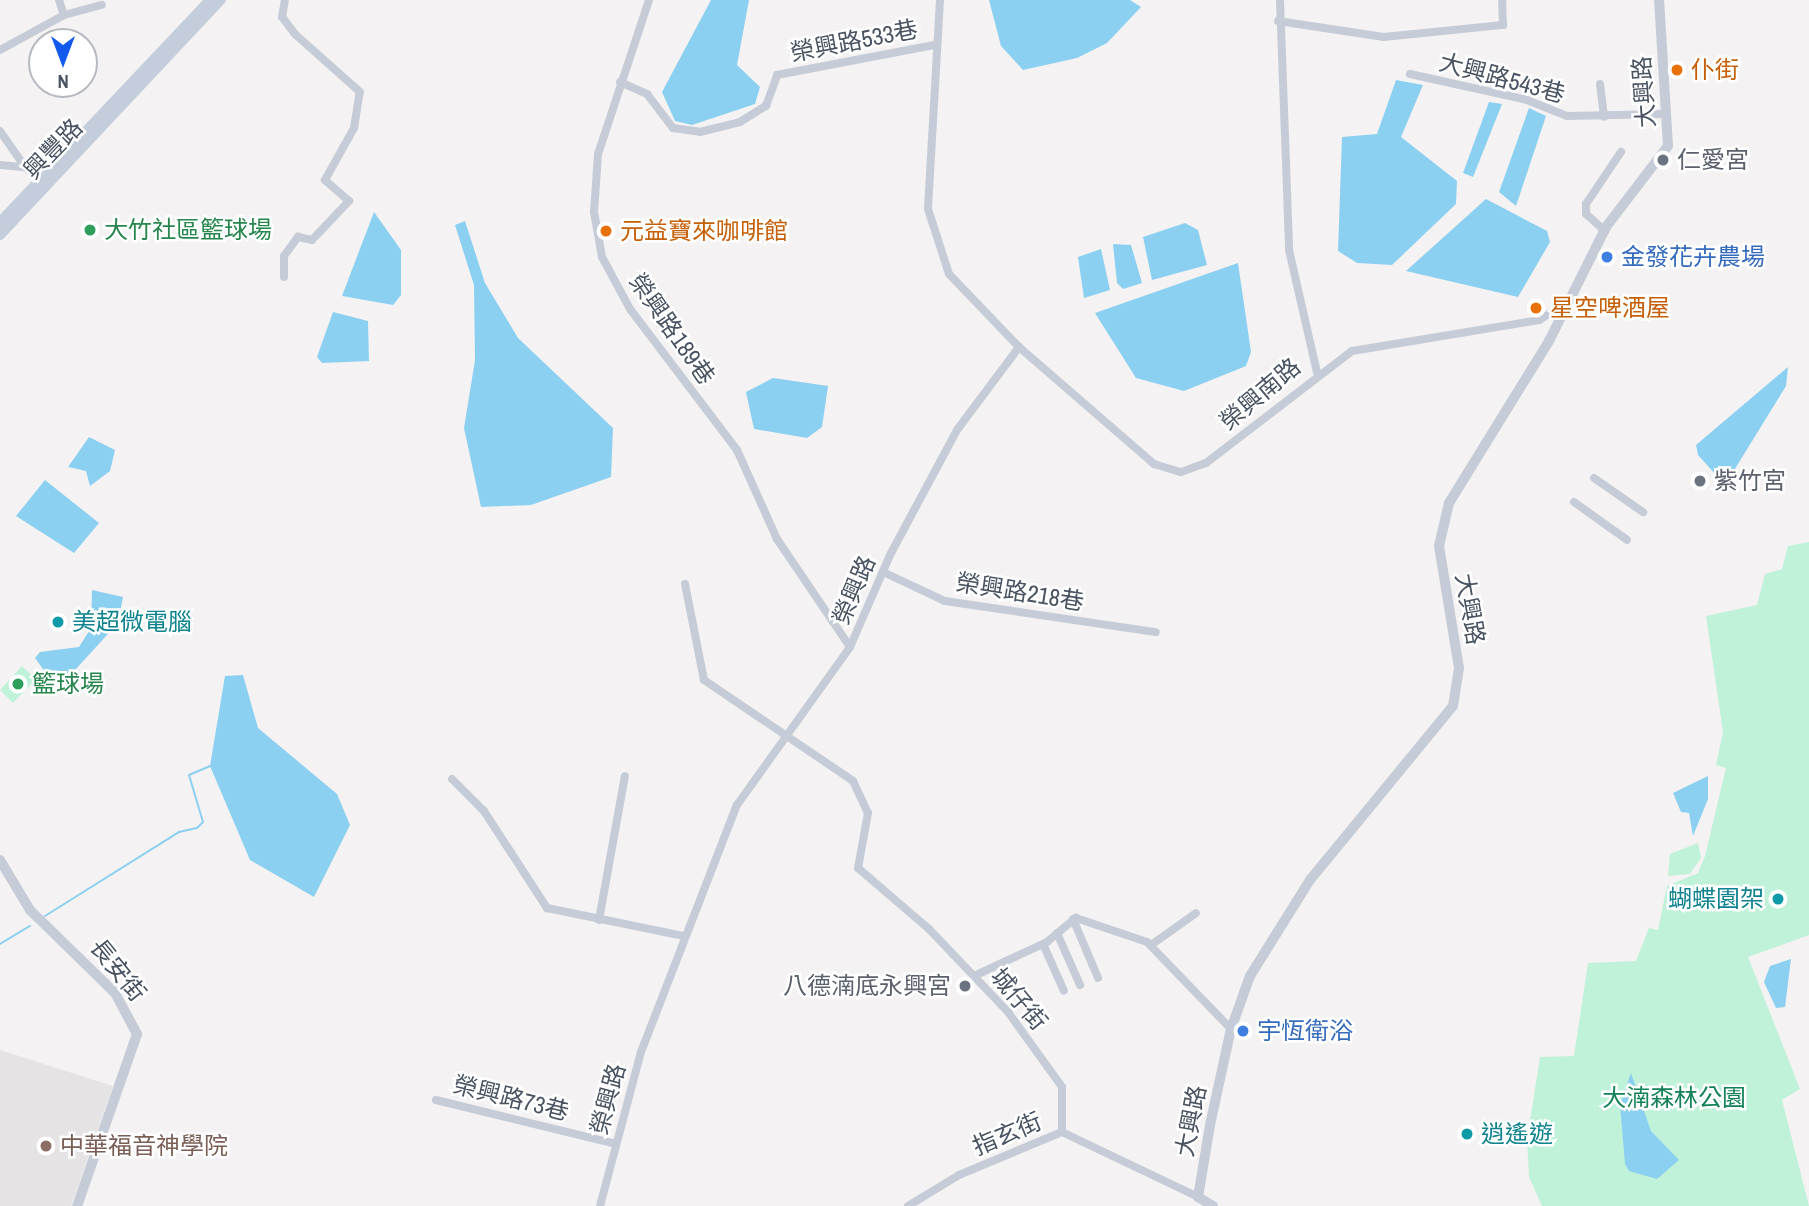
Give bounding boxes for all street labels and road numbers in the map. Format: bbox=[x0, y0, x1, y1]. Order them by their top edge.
street label: 榮興路533巷 bbox=[788, 15, 920, 67]
street label: 大興路543巷 bbox=[1436, 47, 1568, 109]
street label: 大興路 bbox=[1627, 55, 1661, 129]
street label: 興豐路 bbox=[18, 113, 88, 185]
street label: 榮興路189巷 bbox=[623, 268, 721, 390]
street label: 榮興南路 bbox=[1214, 352, 1306, 436]
street label: 榮興路 bbox=[827, 551, 881, 629]
street label: 榮興路218巷 bbox=[954, 568, 1086, 616]
street label: 大興路 bbox=[1450, 571, 1490, 647]
street label: 長安街 bbox=[84, 933, 152, 1007]
street label: 城仔街 bbox=[985, 962, 1053, 1036]
street label: 榮興路 bbox=[585, 1060, 631, 1138]
street label: 榮興路73巷 bbox=[450, 1070, 572, 1126]
street label: 大興路 bbox=[1170, 1083, 1212, 1159]
street label: 指玄街 bbox=[968, 1107, 1046, 1161]

